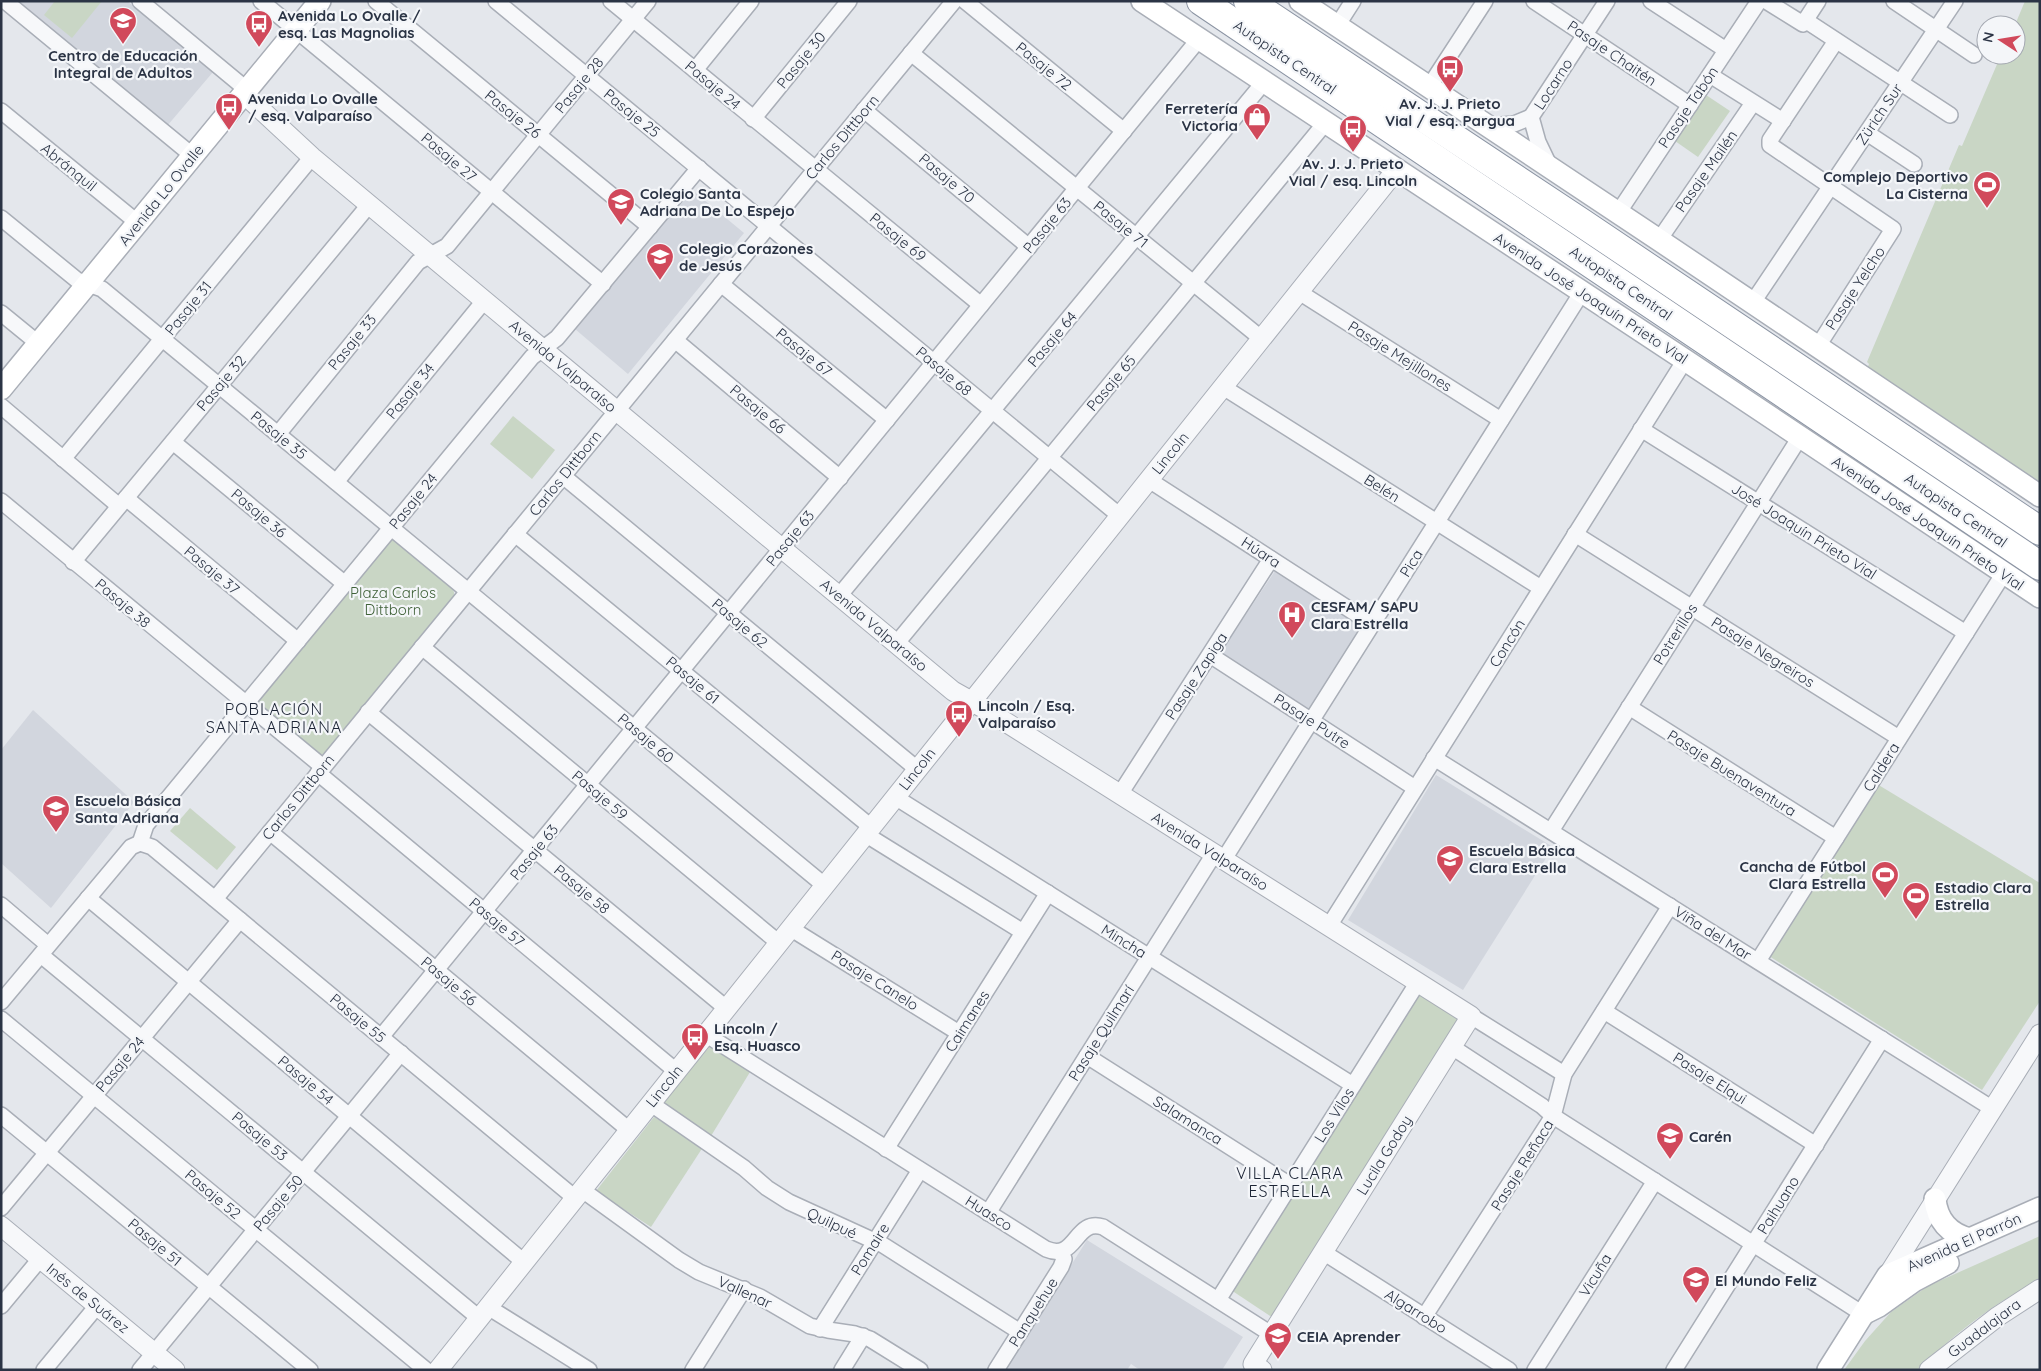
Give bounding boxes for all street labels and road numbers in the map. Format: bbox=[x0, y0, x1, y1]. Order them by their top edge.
street label: Autopista Central bbox=[1230, 16, 1340, 98]
street label: Pasaje Chaitén bbox=[1564, 16, 1660, 90]
street label: Pasaje 30 bbox=[772, 28, 830, 92]
street label: Pasaje 72 bbox=[1012, 38, 1076, 94]
street label: Pasaje 28 bbox=[550, 53, 608, 117]
street label: Locarno bbox=[1529, 55, 1577, 113]
street label: Pasaje 24 bbox=[681, 56, 745, 114]
street label: Pasaje Tabón bbox=[1654, 63, 1722, 151]
street label: Zürich Sur bbox=[1851, 79, 1907, 148]
street label: Pasaje 25 bbox=[600, 84, 664, 142]
street label: Pasaje 26 bbox=[481, 85, 545, 143]
street label: Carlos Dittborn bbox=[801, 91, 883, 183]
street label: Pasaje Mailén bbox=[1671, 126, 1741, 216]
street label: Pasaje 27 bbox=[417, 128, 481, 186]
street label: Abránquil bbox=[37, 139, 101, 195]
street label: Avenida Lo Ovalle bbox=[114, 141, 208, 249]
street label: Pasaje 70 bbox=[915, 149, 979, 207]
street label: Pasaje 63 bbox=[1019, 193, 1075, 257]
street label: Pasaje 71 bbox=[1090, 196, 1152, 252]
street label: Pasaje 69 bbox=[866, 208, 930, 266]
street label: Avenida José Joaquín Prieto Vial bbox=[1490, 228, 1692, 368]
street label: Autopista Central bbox=[1566, 242, 1676, 324]
street label: Pasaje Yelcho bbox=[1821, 243, 1889, 333]
street label: Pasaje 31 bbox=[160, 277, 216, 339]
street label: Pasaje 64 bbox=[1023, 307, 1081, 371]
street label: Pasaje 33 bbox=[324, 310, 380, 374]
street label: Avenida Valparaíso bbox=[505, 316, 621, 416]
street label: Pasaje Mejillones bbox=[1345, 316, 1455, 396]
street label: Pasaje 67 bbox=[772, 324, 836, 381]
street label: Pasaje 68 bbox=[912, 342, 976, 400]
street label: Pasaje 32 bbox=[192, 351, 250, 415]
street label: Pasaje 65 bbox=[1082, 351, 1140, 415]
street label: Pasaje 34 bbox=[382, 359, 438, 423]
street label: Pasaje 66 bbox=[726, 380, 790, 438]
street label: Pasaje 35 bbox=[247, 407, 311, 463]
street label: Carlos Dittborn bbox=[525, 426, 605, 520]
street label: Lincoln bbox=[1147, 428, 1193, 478]
street label: Avenida José Joaquín Prieto Vial bbox=[1828, 451, 2028, 595]
street label: Pasaje 24 bbox=[385, 469, 441, 533]
street label: Autopista Central bbox=[1901, 469, 2011, 551]
street label: Belén bbox=[1361, 470, 1403, 506]
street label: José Joaquín Prieto Vial bbox=[1728, 478, 1880, 584]
street label: Pasaje 36 bbox=[227, 484, 291, 542]
street label: Pasaje 63 bbox=[762, 506, 818, 570]
street label: Húara bbox=[1238, 532, 1284, 572]
street label: Pasaje 37 bbox=[180, 541, 244, 599]
street label: Pica bbox=[1395, 546, 1427, 580]
street label: Pasaje 38 bbox=[91, 574, 155, 632]
street label: Avenida Valparaíso bbox=[816, 575, 932, 675]
street label: Pasaje 62 bbox=[708, 594, 772, 652]
street label: Potrerillos bbox=[1649, 600, 1701, 668]
street label: Pasaje Negreiros bbox=[1708, 613, 1818, 691]
street label: Concón bbox=[1485, 615, 1529, 671]
street label: Pasaje Zapiga bbox=[1161, 629, 1231, 723]
street label: Pasaje 61 bbox=[662, 652, 724, 708]
street label: Pasaje Putre bbox=[1270, 689, 1354, 753]
street label: Pasaje 60 bbox=[614, 709, 678, 767]
street label: Pasaje Buenaventura bbox=[1664, 726, 1800, 820]
street label: Caldera bbox=[1859, 739, 1903, 795]
street label: Lincoln bbox=[894, 744, 940, 794]
street label: Carlos Dittborn bbox=[258, 750, 338, 844]
street label: Pasaje 59 bbox=[568, 766, 632, 824]
street label: Avenida Valparaíso bbox=[1148, 807, 1272, 895]
street label: Pasaje 63 bbox=[506, 820, 562, 884]
street label: Pasaje 58 bbox=[550, 860, 614, 918]
street label: Pasaje 57 bbox=[465, 893, 529, 951]
street label: Viña del Mar bbox=[1671, 902, 1755, 964]
street label: Mincha bbox=[1098, 920, 1150, 962]
street label: Pasaje Canelo bbox=[828, 946, 922, 1014]
street label: Pasaje 56 bbox=[417, 952, 481, 1010]
street label: Pasaje Quilmarí bbox=[1064, 981, 1138, 1084]
street label: Caimanes bbox=[941, 987, 993, 1055]
street label: Pasaje 55 bbox=[326, 989, 390, 1047]
street label: Pasaje 24 bbox=[91, 1032, 149, 1096]
street label: Pasaje Elqui bbox=[1670, 1048, 1750, 1108]
street label: Pasaje 54 bbox=[274, 1051, 338, 1109]
street label: Lincoln bbox=[641, 1061, 687, 1111]
street label: Los Vilos bbox=[1310, 1084, 1358, 1146]
street label: Salamanca bbox=[1150, 1091, 1226, 1149]
street label: Pasaje 53 bbox=[228, 1107, 292, 1165]
street label: Lucila Godoy bbox=[1352, 1112, 1416, 1198]
street label: Pasaje Reñaca bbox=[1486, 1116, 1558, 1214]
street label: Pasaje 52 bbox=[181, 1165, 245, 1223]
street label: Pasaje 50 bbox=[249, 1171, 307, 1235]
street label: Paihuano bbox=[1753, 1172, 1803, 1238]
street label: Huasco bbox=[962, 1191, 1016, 1235]
street label: Quilpué bbox=[804, 1203, 860, 1243]
street label: Avenida El Parrón bbox=[1904, 1208, 2024, 1276]
street label: Pasaje 51 bbox=[124, 1214, 186, 1270]
street label: Pomaire bbox=[847, 1219, 893, 1279]
street label: Vicuña bbox=[1574, 1250, 1616, 1300]
street label: Inés de Suárez bbox=[43, 1259, 133, 1337]
street label: Vallenar bbox=[715, 1272, 775, 1312]
street label: Panquehue bbox=[1004, 1274, 1062, 1350]
street label: Algarrobo bbox=[1381, 1284, 1451, 1338]
street label: Guadalajara bbox=[1944, 1294, 2024, 1362]

